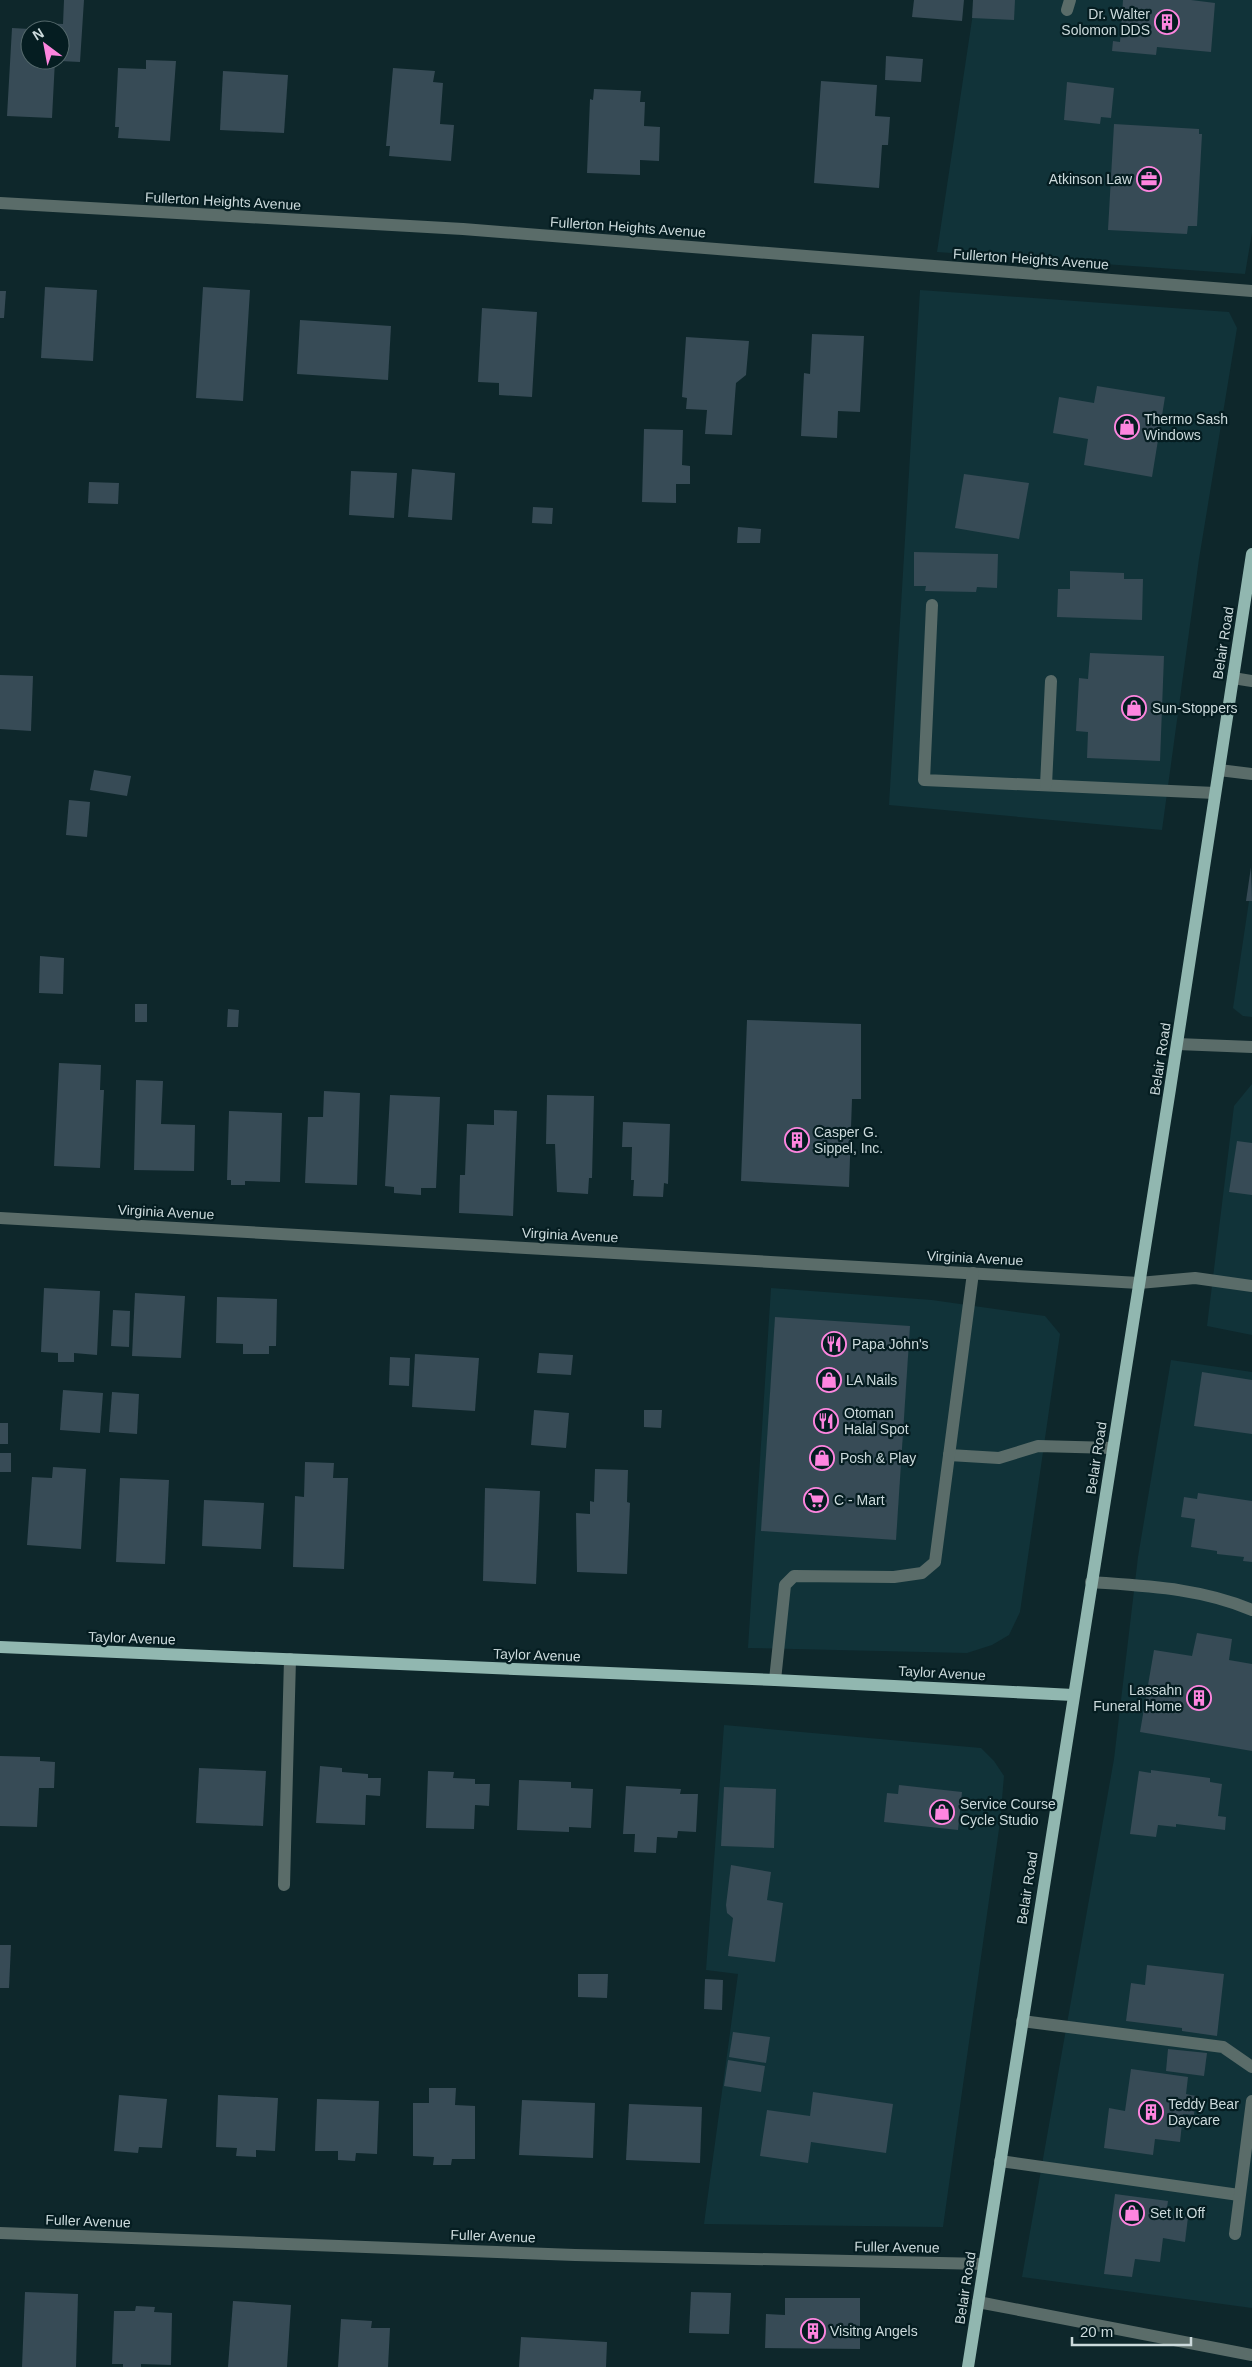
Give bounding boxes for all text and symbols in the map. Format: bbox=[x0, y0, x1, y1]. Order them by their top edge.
place label: Dr. Walter Solomon DDS bbox=[1061, 6, 1150, 38]
building icon: Dr. Walter Solomon DDS bbox=[1154, 9, 1180, 35]
north arrow bbox=[20, 20, 70, 70]
text: N bbox=[30, 25, 47, 43]
office icon: Atkinson Law bbox=[1136, 166, 1162, 192]
place label: Atkinson Law bbox=[1049, 171, 1133, 187]
street label: Fullerton Heights Avenue bbox=[145, 189, 302, 213]
street label: Fullerton Heights Avenue bbox=[550, 214, 707, 240]
street label: Fullerton Heights Avenue bbox=[953, 246, 1110, 272]
place label: Thermo Sash Windows bbox=[1144, 411, 1228, 443]
shop icon: Thermo Sash Windows bbox=[1114, 414, 1140, 440]
street label: Belair Road bbox=[1209, 606, 1237, 680]
shop icon: Sun-Stoppers bbox=[1121, 695, 1147, 721]
place label: Sun-Stoppers bbox=[1152, 700, 1238, 716]
street label: Belair Road bbox=[1146, 1022, 1174, 1096]
place label: Casper G. Sippel, Inc. bbox=[814, 1124, 883, 1156]
building icon: Casper G. Sippel, Inc. bbox=[784, 1127, 810, 1153]
street label: Virginia Avenue bbox=[117, 1201, 215, 1223]
street label: Virginia Avenue bbox=[521, 1224, 619, 1246]
street label: Virginia Avenue bbox=[926, 1247, 1024, 1269]
restaurant icon: Papa John's bbox=[821, 1331, 847, 1357]
place label: Papa John's bbox=[852, 1336, 929, 1352]
shop icon: LA Nails bbox=[816, 1367, 842, 1393]
place label: LA Nails bbox=[846, 1372, 897, 1388]
place label: Otoman Halal Spot bbox=[844, 1405, 909, 1437]
restaurant icon: Otoman Halal Spot bbox=[813, 1408, 839, 1434]
street label: Belair Road bbox=[1082, 1421, 1110, 1495]
shop icon: Posh & Play bbox=[809, 1445, 835, 1471]
place label: Posh & Play bbox=[840, 1450, 916, 1466]
supermarket icon: C - Mart bbox=[803, 1487, 829, 1513]
place label: C - Mart bbox=[834, 1492, 885, 1508]
street label: Taylor Avenue bbox=[88, 1628, 176, 1648]
street label: Taylor Avenue bbox=[493, 1645, 581, 1665]
street label: Taylor Avenue bbox=[898, 1663, 986, 1683]
place label: Lassahn Funeral Home bbox=[1093, 1682, 1182, 1714]
building icon: Lassahn Funeral Home bbox=[1186, 1685, 1212, 1711]
place label: Service Course Cycle Studio bbox=[960, 1796, 1056, 1828]
shop icon: Service Course Cycle Studio bbox=[929, 1799, 955, 1825]
street label: Belair Road bbox=[1013, 1851, 1041, 1925]
place label: Teddy Bear Daycare bbox=[1168, 2096, 1239, 2128]
building icon: Teddy Bear Daycare bbox=[1138, 2099, 1164, 2125]
shop icon: Set It Off bbox=[1119, 2200, 1145, 2226]
place label: Set It Off bbox=[1150, 2205, 1205, 2221]
street label: Fuller Avenue bbox=[45, 2212, 131, 2230]
street label: Fuller Avenue bbox=[450, 2227, 536, 2245]
street label: Fuller Avenue bbox=[854, 2238, 940, 2256]
street label: Belair Road bbox=[951, 2251, 979, 2325]
scale bar bbox=[1072, 2314, 1191, 2346]
building icon: Visitng Angels bbox=[800, 2318, 826, 2344]
place label: Visitng Angels bbox=[830, 2323, 918, 2339]
text: 20 m bbox=[1080, 2323, 1113, 2340]

